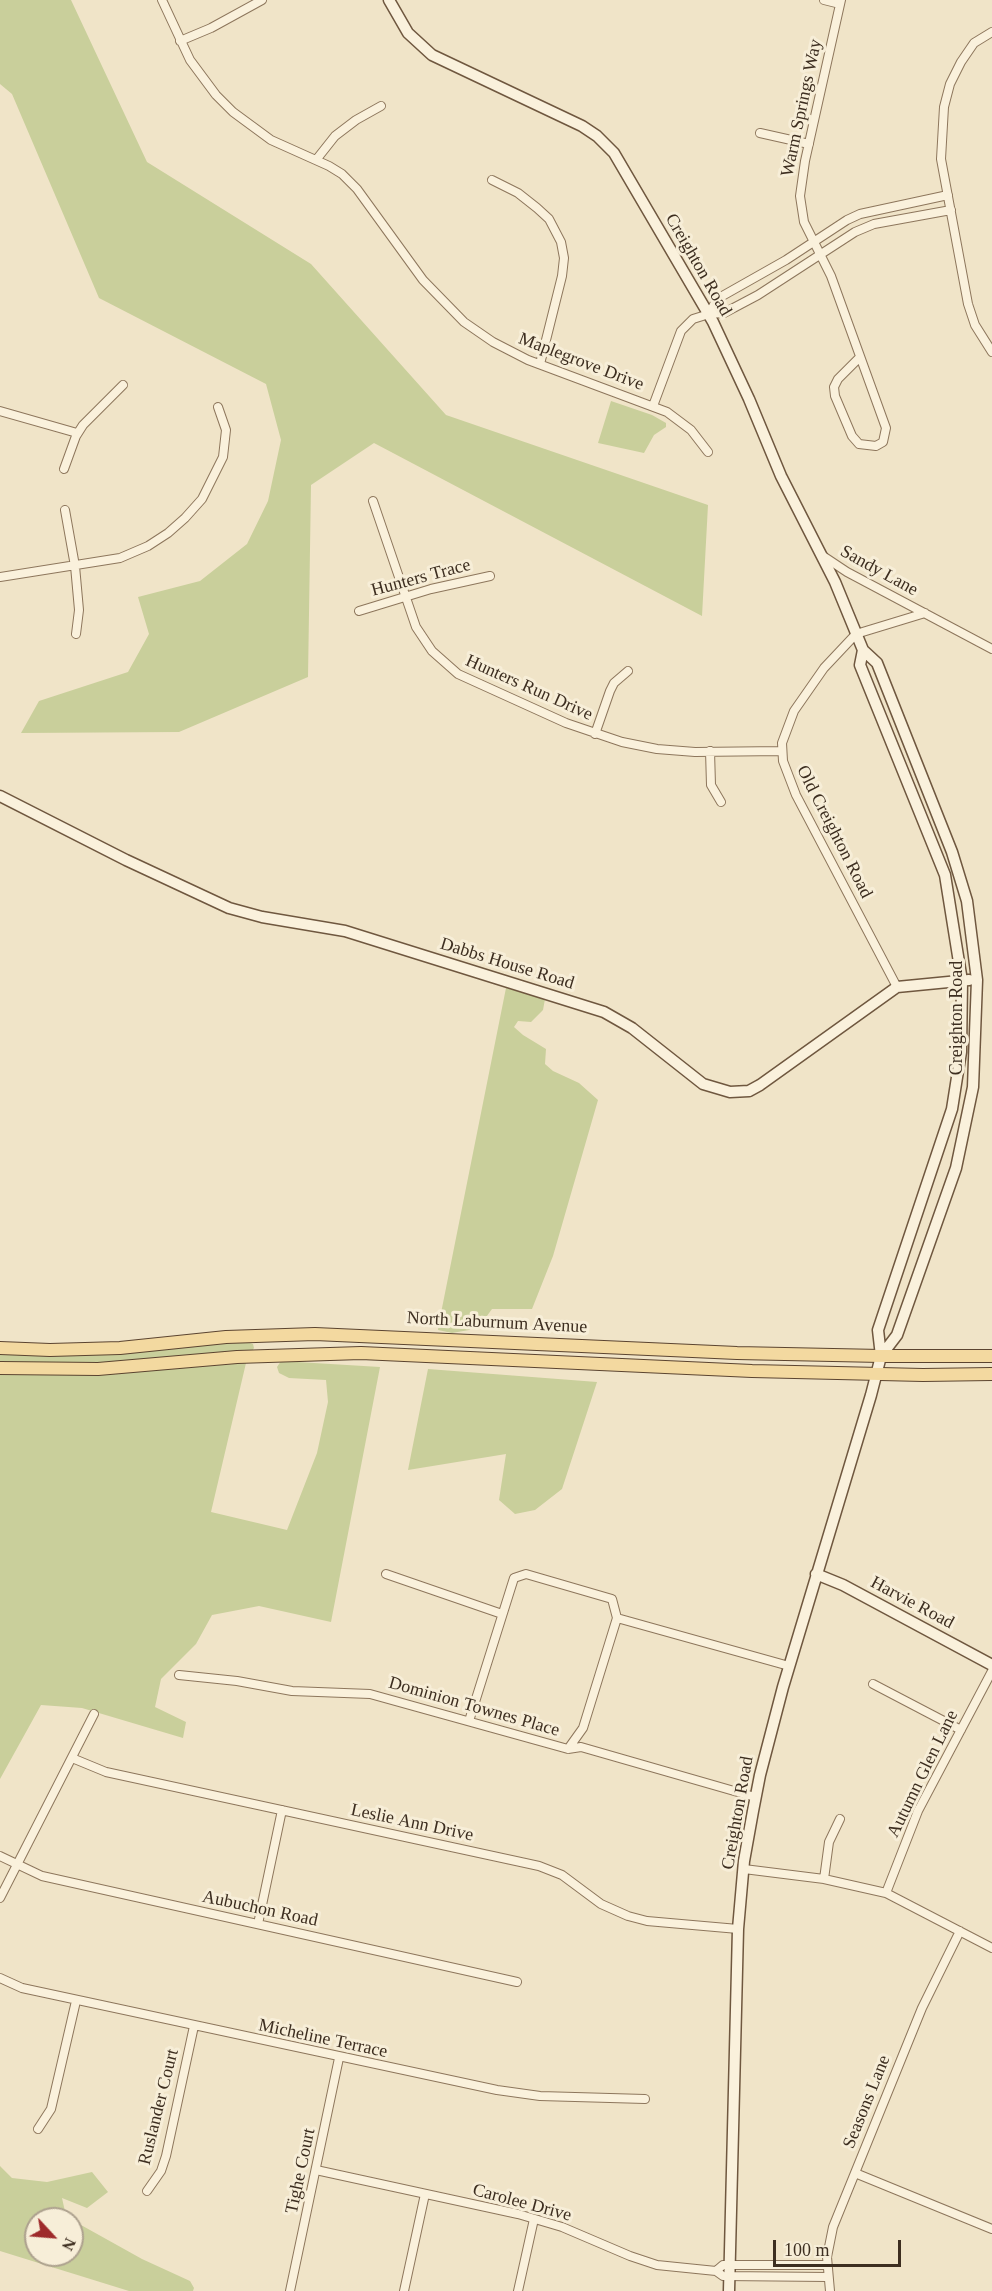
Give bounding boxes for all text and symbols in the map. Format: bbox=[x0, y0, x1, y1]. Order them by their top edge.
street label: Warm Springs Way bbox=[777, 37, 827, 179]
street label: Creighton Road bbox=[660, 210, 736, 320]
street label: Maplegrove Drive bbox=[515, 328, 647, 396]
street label: Sandy Lane bbox=[836, 541, 922, 601]
street label: Hunters Trace bbox=[369, 554, 473, 602]
street label: Hunters Run Drive bbox=[462, 650, 596, 726]
street label: Old Creighton Road bbox=[791, 762, 877, 902]
street label: Dabbs House Road bbox=[437, 933, 577, 995]
street label: Creighton Road bbox=[946, 961, 968, 1075]
street label: North Laburnum Avenue bbox=[406, 1307, 588, 1339]
street label: Harvie Road bbox=[867, 1572, 957, 1634]
street label: Dominion Townes Place bbox=[386, 1672, 562, 1742]
street label: Autumn Glen Lane bbox=[883, 1707, 963, 1841]
street label: Creighton Road bbox=[717, 1755, 759, 1871]
street label: Leslie Ann Drive bbox=[349, 1799, 475, 1847]
street label: Aubuchon Road bbox=[200, 1886, 320, 1932]
street label: Micheline Terrace bbox=[257, 2015, 389, 2063]
street label: Ruslander Court bbox=[134, 2047, 184, 2167]
street label: Seasons Lane bbox=[839, 2052, 895, 2152]
street label: Tighe Court bbox=[281, 2126, 321, 2216]
street label: Carolee Drive bbox=[470, 2179, 574, 2227]
north arrow bbox=[24, 2207, 84, 2267]
scale bar bbox=[776, 2228, 904, 2266]
text: N bbox=[59, 2235, 79, 2253]
text: 100 m bbox=[784, 2240, 830, 2260]

